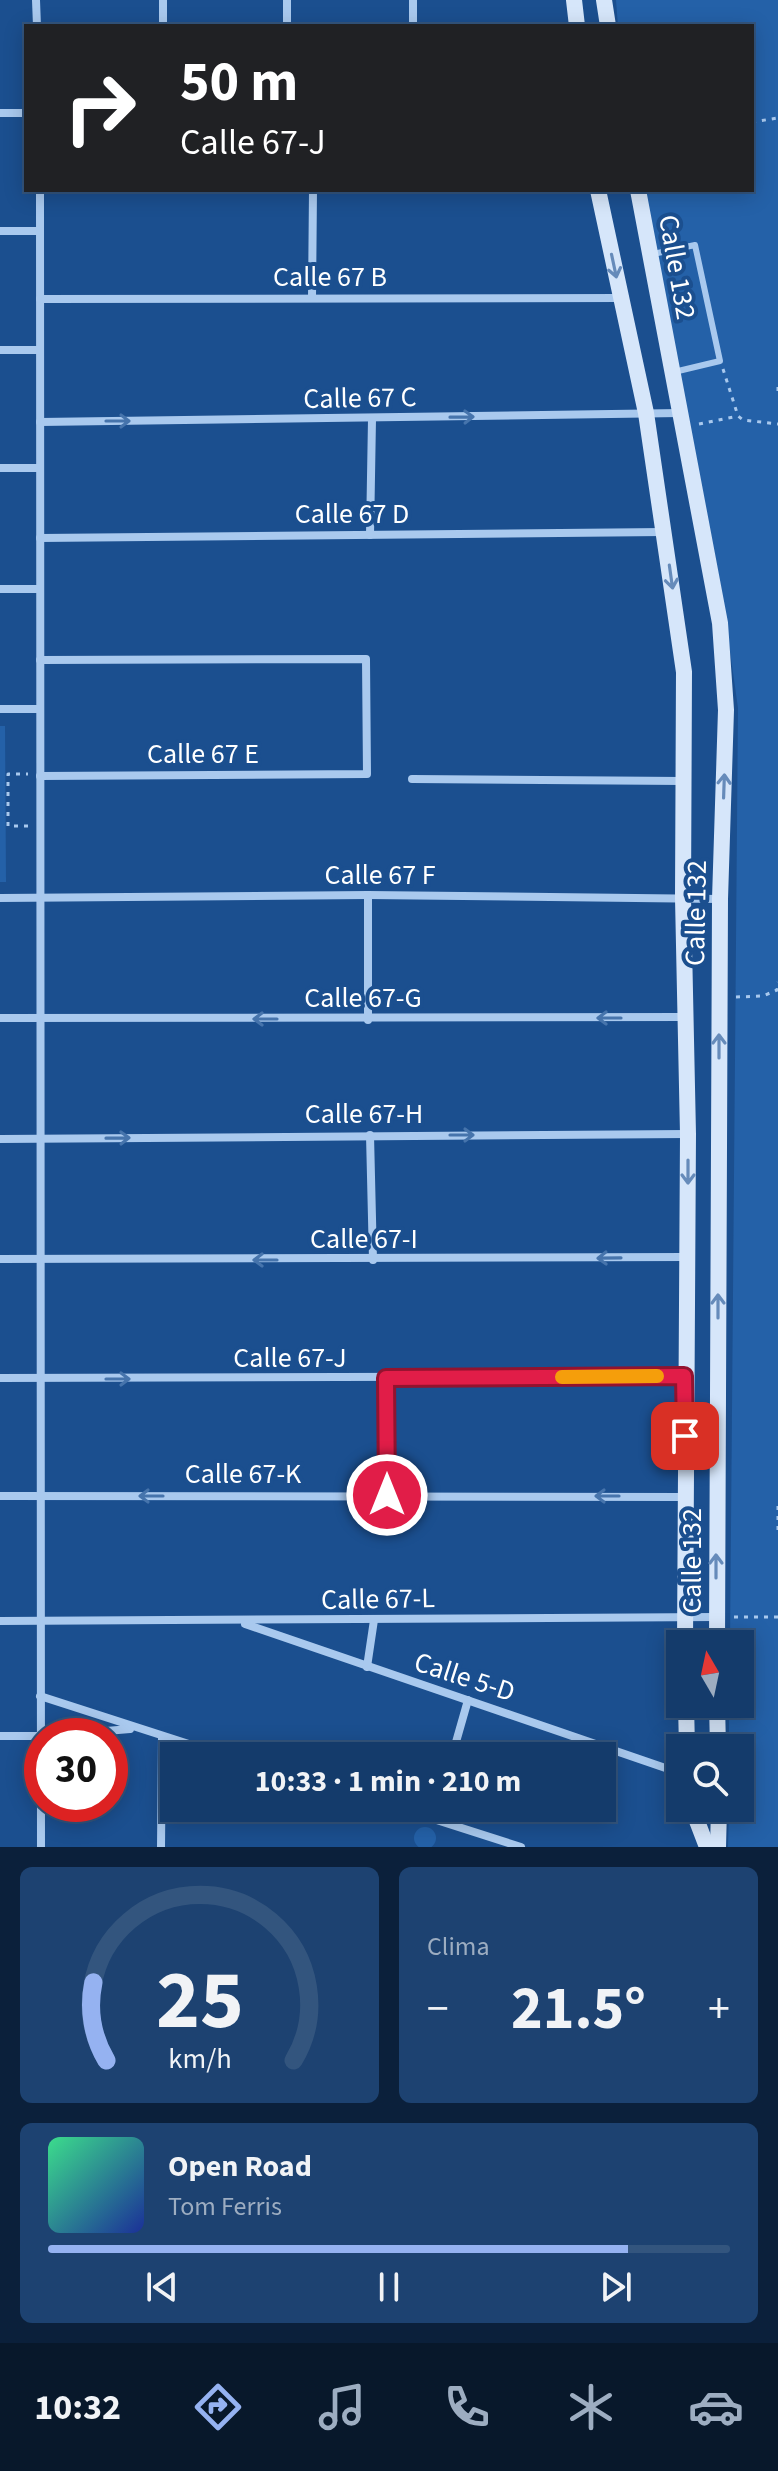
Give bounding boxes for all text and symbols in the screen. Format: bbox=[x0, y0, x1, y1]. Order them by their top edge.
text: 50 m bbox=[180, 43, 298, 122]
icon: right bbox=[48, 56, 152, 160]
text: Calle 67-J bbox=[180, 117, 326, 168]
street label: Calle 132 bbox=[648, 212, 706, 323]
one-way arrow bbox=[607, 253, 622, 279]
street label: Calle 67 B bbox=[273, 257, 387, 297]
street label: Calle 67 C bbox=[303, 377, 417, 419]
one-way arrow bbox=[448, 410, 475, 425]
one-way arrow bbox=[104, 413, 131, 429]
street label: Calle 67 D bbox=[295, 494, 409, 534]
one-way arrow bbox=[664, 564, 679, 589]
street label: Calle 67 E bbox=[147, 734, 259, 774]
one-way arrow bbox=[716, 773, 732, 800]
street label: Calle 67 F bbox=[324, 855, 436, 895]
street label: Calle 132 bbox=[675, 860, 717, 966]
street label: Calle 67-G bbox=[304, 978, 422, 1018]
one-way arrow bbox=[596, 1010, 623, 1025]
one-way arrow bbox=[252, 1011, 279, 1027]
one-way arrow bbox=[711, 1033, 727, 1060]
street label: Calle 67-H bbox=[305, 1094, 423, 1134]
one-way arrow bbox=[448, 1127, 475, 1143]
one-way arrow bbox=[104, 1130, 131, 1146]
one-way arrow bbox=[680, 1158, 696, 1185]
street label: Calle 67-I bbox=[310, 1219, 418, 1259]
one-way arrow bbox=[596, 1250, 623, 1266]
one-way arrow bbox=[252, 1252, 279, 1268]
one-way arrow bbox=[710, 1293, 726, 1320]
street label: Calle 67-J bbox=[233, 1338, 347, 1378]
one-way arrow bbox=[104, 1371, 131, 1387]
pin bbox=[651, 1402, 719, 1470]
icon: arrive bbox=[663, 1414, 707, 1458]
position arrow bbox=[345, 1453, 429, 1537]
street label: Calle 67-K bbox=[185, 1454, 302, 1494]
one-way arrow bbox=[138, 1488, 165, 1504]
one-way arrow bbox=[594, 1488, 621, 1504]
street label: Calle 132 bbox=[672, 1508, 712, 1614]
one-way arrow bbox=[709, 1553, 724, 1580]
street label: Calle 67-L bbox=[321, 1578, 435, 1620]
north arrow bbox=[666, 1630, 754, 1718]
map controls bbox=[666, 1630, 754, 1822]
street label: Calle 5-D bbox=[409, 1642, 520, 1712]
speed limit sign: 30 bbox=[24, 1718, 128, 1822]
button: search bbox=[666, 1734, 754, 1822]
text: 10:33 · 1 min · 210 m bbox=[255, 1760, 521, 1803]
text: Clima bbox=[427, 1928, 490, 1965]
text: 25 bbox=[156, 1942, 243, 2060]
text: 21.5° bbox=[511, 1967, 646, 2052]
text: − bbox=[427, 1978, 449, 2041]
text: + bbox=[708, 1978, 730, 2041]
text: km/h bbox=[168, 2039, 231, 2079]
text: Open Road bbox=[168, 2145, 312, 2188]
text: Tom Ferris bbox=[168, 2188, 282, 2225]
icon: previous bbox=[140, 2265, 184, 2309]
icon: pause bbox=[367, 2265, 411, 2309]
icon: next bbox=[594, 2265, 638, 2309]
icon: directions bbox=[190, 2379, 246, 2435]
icon: music bbox=[314, 2379, 370, 2435]
icon: phone bbox=[439, 2379, 495, 2435]
icon: climate bbox=[563, 2379, 619, 2435]
icon: car bbox=[688, 2379, 744, 2435]
text: 10:32 bbox=[34, 2382, 121, 2433]

